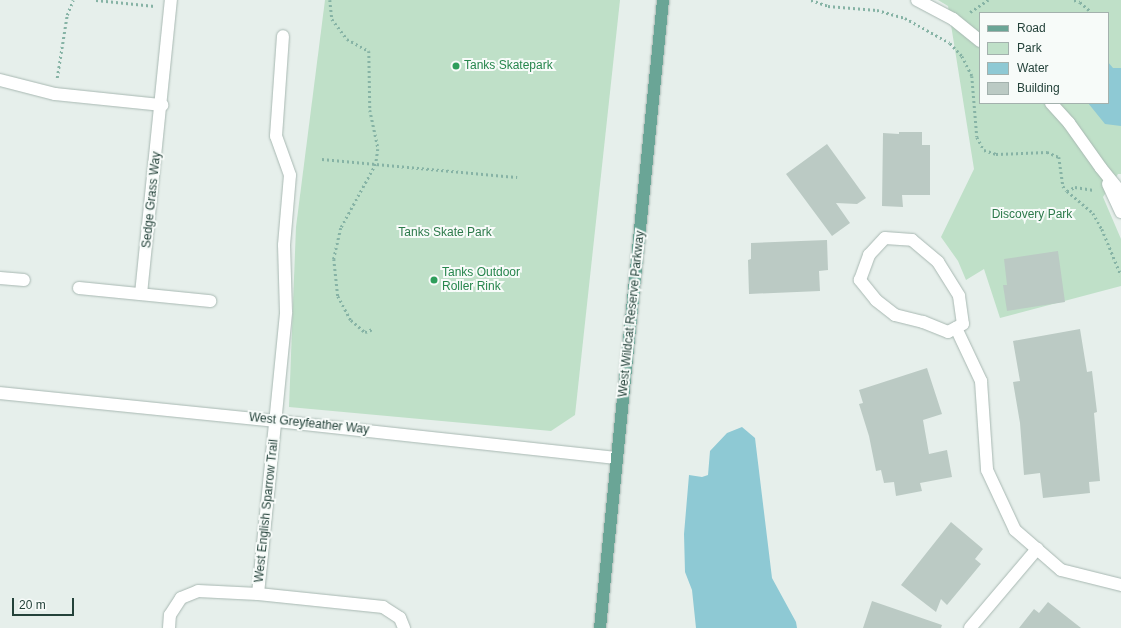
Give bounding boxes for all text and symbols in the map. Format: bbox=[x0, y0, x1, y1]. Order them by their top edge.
legend bbox=[979, 12, 1109, 104]
text: Road bbox=[1017, 21, 1046, 35]
text: Park bbox=[1017, 41, 1042, 55]
place label: Tanks Skatepark bbox=[464, 59, 553, 73]
marker: Tanks Skatepark bbox=[451, 61, 461, 71]
text: Water bbox=[1017, 61, 1049, 75]
text: Building bbox=[1017, 81, 1060, 95]
street label: Sedge Grass Way bbox=[140, 151, 164, 249]
park label: Discovery Park bbox=[992, 208, 1072, 222]
park label: Tanks Skate Park bbox=[398, 226, 492, 240]
street label: West Wildcat Reserve Parkway bbox=[616, 230, 648, 398]
place label: Tanks Outdoor Roller Rink bbox=[442, 266, 520, 294]
marker: Tanks Outdoor Roller Rink bbox=[429, 275, 439, 285]
street label: West Greyfeather Way bbox=[248, 411, 370, 437]
street label: West English Sparrow Trail bbox=[252, 439, 282, 583]
scale bar bbox=[14, 590, 76, 616]
text: 20 m bbox=[19, 598, 46, 612]

